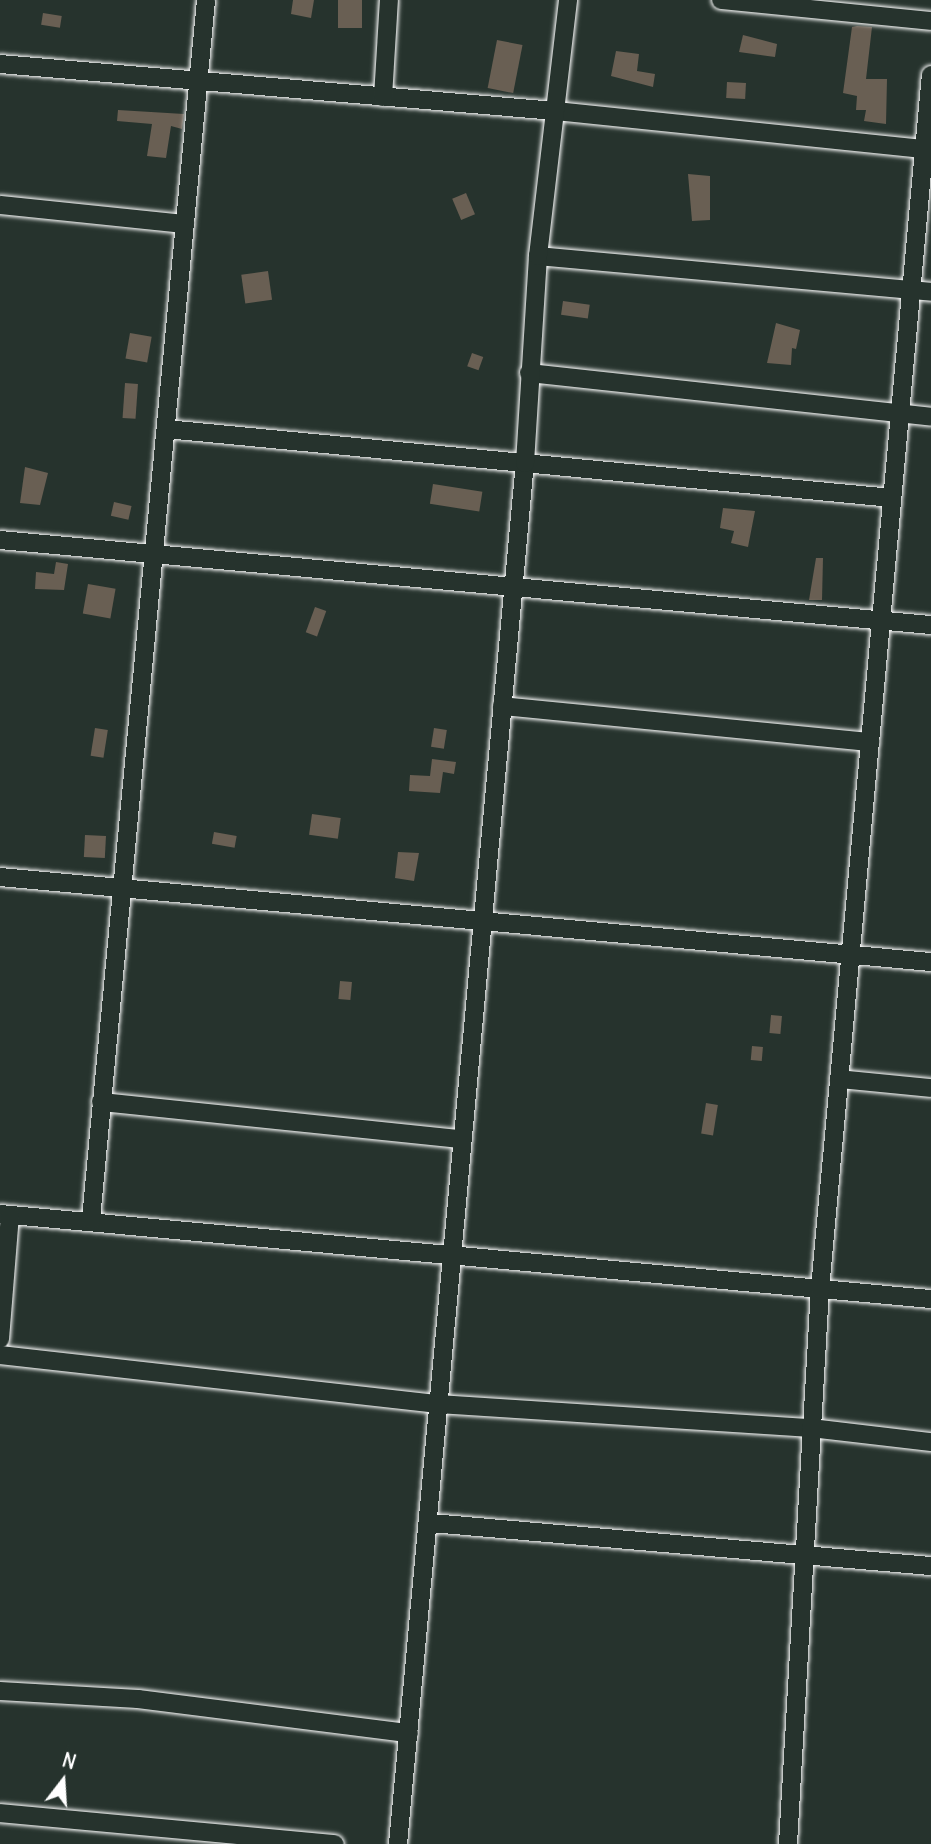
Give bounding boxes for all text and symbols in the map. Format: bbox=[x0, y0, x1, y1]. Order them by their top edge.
north arrow bbox=[28, 1746, 98, 1816]
text: N bbox=[59, 1748, 79, 1774]

